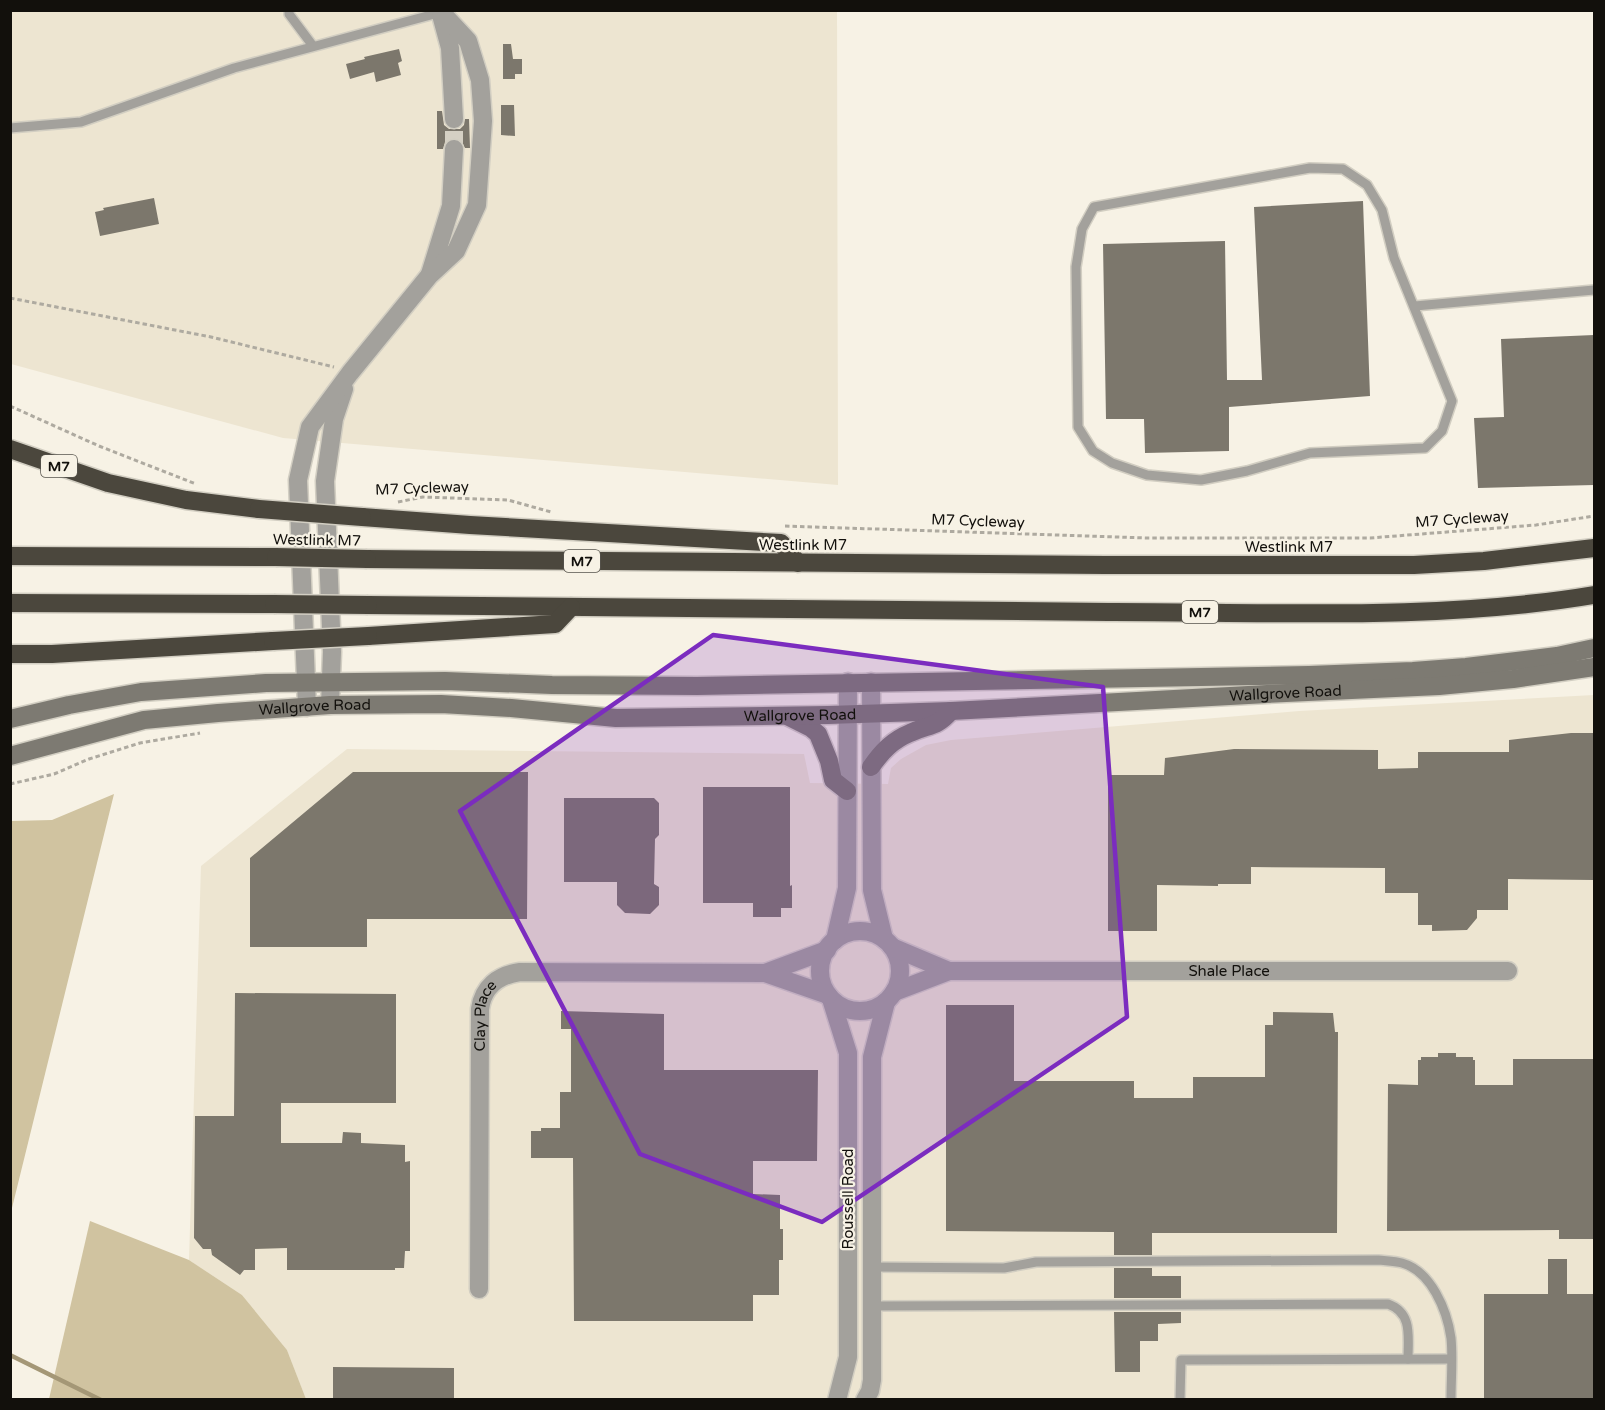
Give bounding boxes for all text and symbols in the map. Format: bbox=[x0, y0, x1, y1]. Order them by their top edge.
road number: M7 bbox=[41, 455, 77, 477]
street label: M7 Cycleway bbox=[375, 477, 469, 499]
street label: M7 Cycleway bbox=[1415, 507, 1509, 531]
street label: M7 Cycleway bbox=[931, 510, 1025, 532]
street label: Westlink M7 bbox=[273, 530, 361, 550]
street label: Westlink M7 bbox=[759, 536, 847, 554]
street label: Westlink M7 bbox=[1245, 538, 1333, 556]
road number: M7 bbox=[564, 550, 600, 572]
road number: M7 bbox=[1182, 601, 1218, 623]
street label: Wallgrove Road bbox=[1229, 682, 1342, 705]
street label: Wallgrove Road bbox=[258, 696, 371, 719]
street label: Wallgrove Road bbox=[744, 705, 857, 725]
street label: Shale Place bbox=[1188, 962, 1270, 980]
street label: Clay Place bbox=[471, 976, 500, 1052]
street label: Roussell Road bbox=[839, 1149, 857, 1249]

